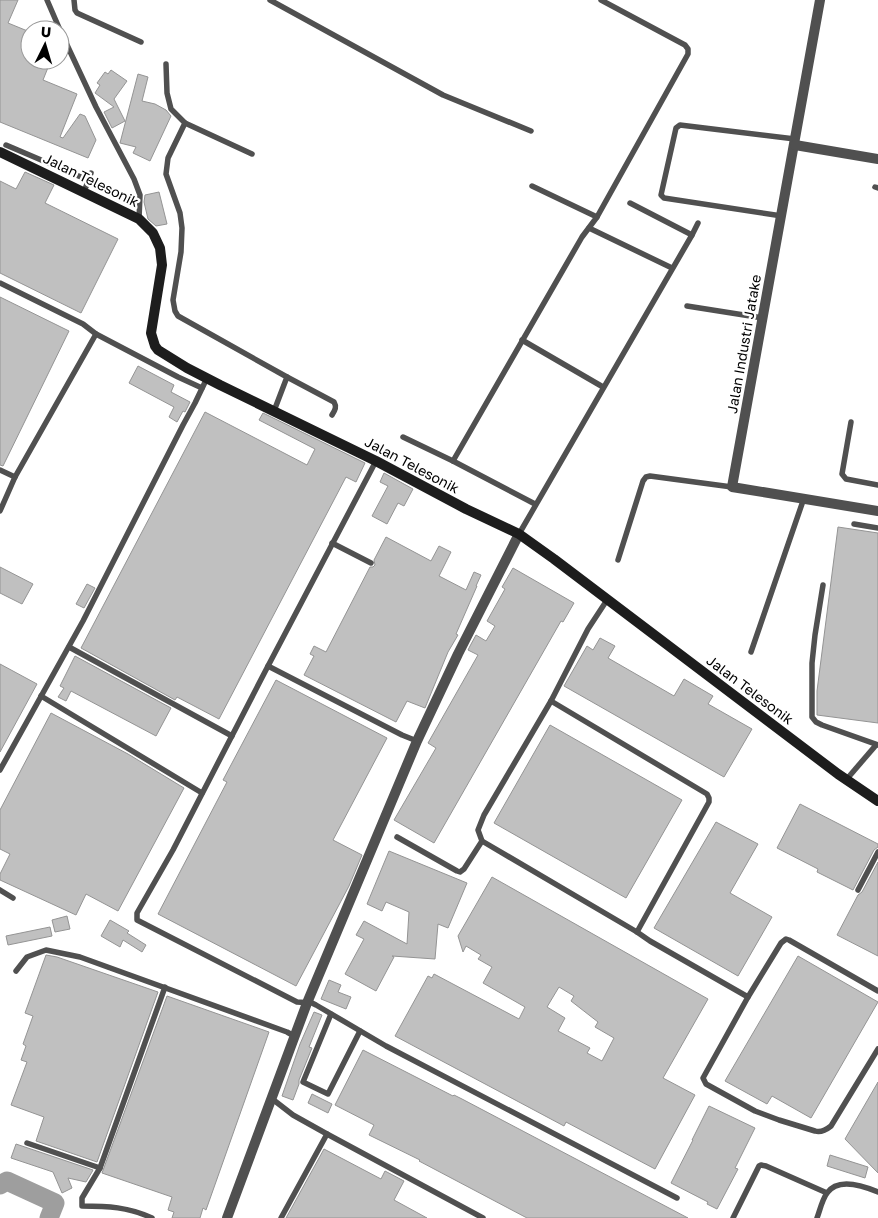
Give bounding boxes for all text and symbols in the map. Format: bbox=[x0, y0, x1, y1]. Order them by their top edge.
north arrow bbox=[20, 20, 70, 70]
text: U bbox=[40, 23, 52, 40]
street label: Jalan Telesonik bbox=[41, 149, 142, 210]
street label: Jalan Industri Jatake bbox=[723, 273, 764, 415]
street label: Jalan Telesonik bbox=[362, 433, 462, 497]
street label: Jalan Telesonik bbox=[704, 651, 797, 728]

